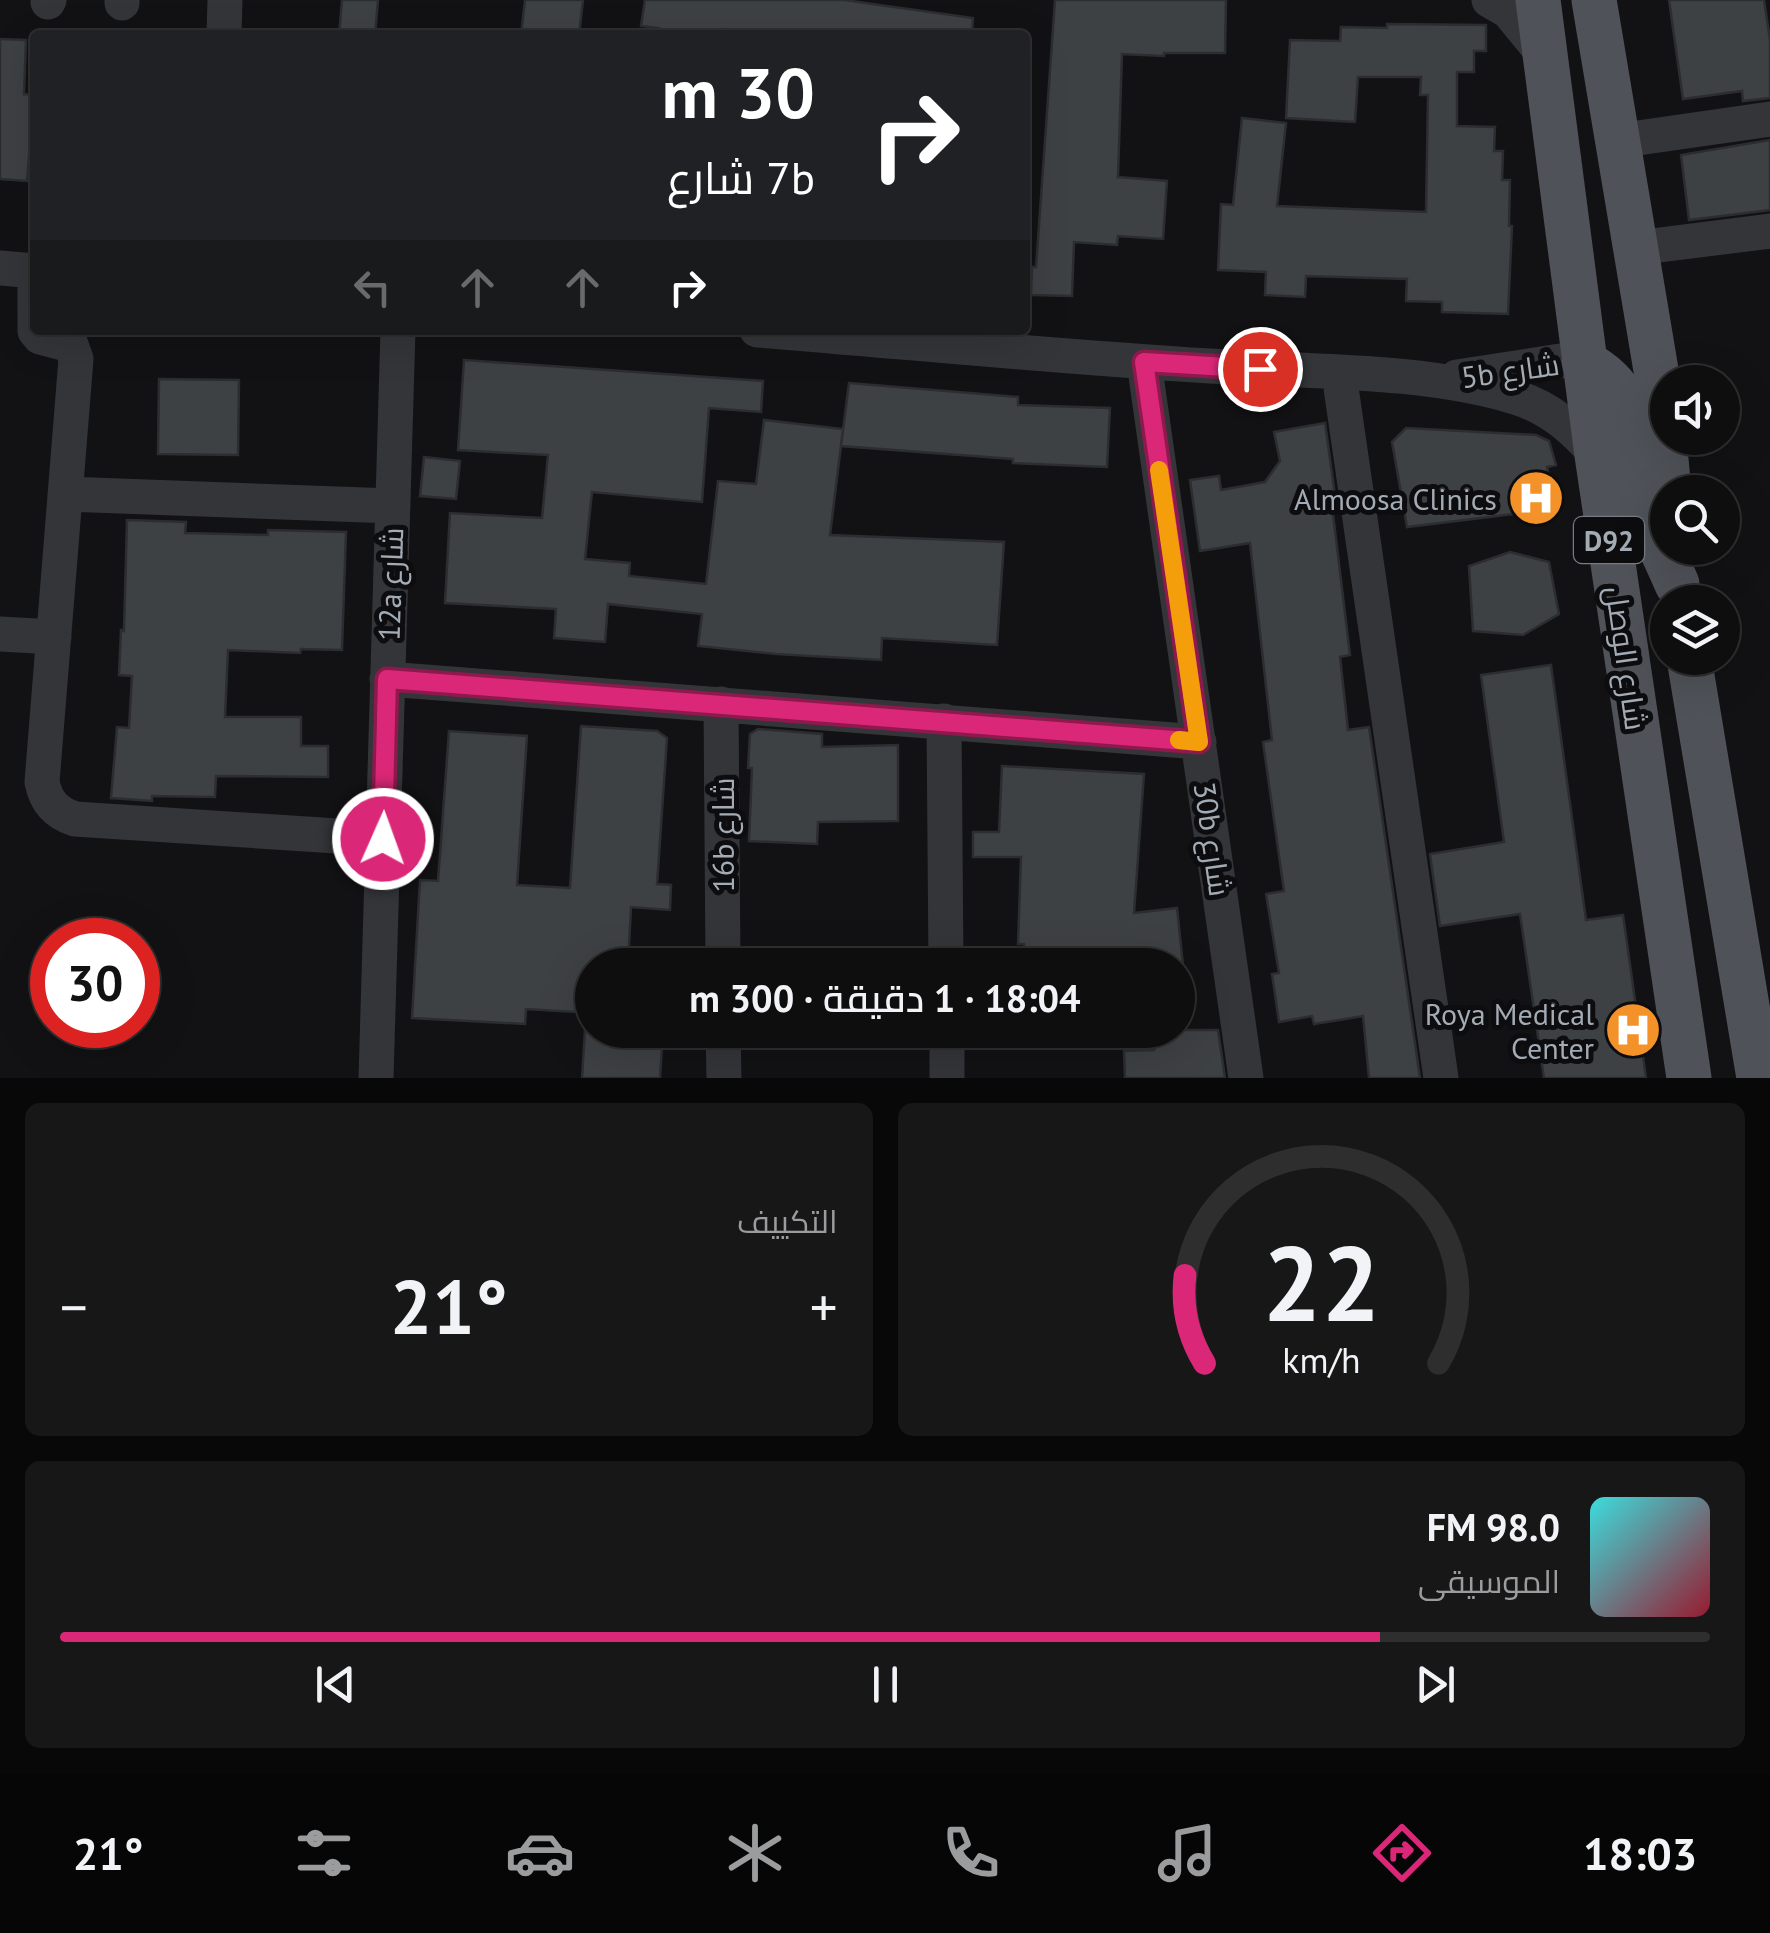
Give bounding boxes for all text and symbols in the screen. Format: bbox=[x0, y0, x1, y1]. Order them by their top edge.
text: 30 m bbox=[662, 47, 815, 137]
icon: right bbox=[850, 70, 980, 200]
text: 7b شارع bbox=[667, 148, 815, 206]
icon: left bbox=[345, 260, 400, 315]
icon: ahead bbox=[450, 260, 505, 315]
icon: ahead bbox=[555, 260, 610, 315]
icon: right bbox=[660, 260, 715, 315]
pin bbox=[1218, 327, 1303, 412]
icon: arrive bbox=[1233, 342, 1288, 397]
street label: 5b شارع bbox=[1458, 344, 1562, 398]
map controls bbox=[1650, 365, 1740, 675]
button: sound bbox=[1650, 365, 1740, 455]
hospital icon: Almoosa Clinics bbox=[1506, 468, 1566, 528]
button: search bbox=[1650, 475, 1740, 565]
place label: Almoosa Clinics bbox=[1294, 479, 1497, 518]
road number: D92 bbox=[1574, 517, 1644, 563]
street label: 12a شارع bbox=[369, 526, 413, 642]
street label: شارع الوصل bbox=[1596, 583, 1656, 733]
button: layers bbox=[1650, 585, 1740, 675]
street label: 16b شارع bbox=[703, 777, 744, 893]
street label: 30b شارع bbox=[1184, 779, 1240, 899]
position arrow bbox=[331, 787, 435, 891]
speed limit sign: 30 bbox=[30, 918, 160, 1048]
text: 18:04 · 1 دقيقة · 300 m bbox=[689, 973, 1081, 1022]
place label: Roya Medical Center bbox=[1425, 994, 1594, 1067]
hospital icon: Roya Medical Center bbox=[1603, 1000, 1663, 1060]
text: التكييف bbox=[737, 1200, 838, 1242]
text: 22 bbox=[1262, 1215, 1380, 1350]
text: 21° bbox=[390, 1258, 508, 1355]
text: − bbox=[60, 1271, 88, 1342]
text: + bbox=[810, 1271, 837, 1342]
text: km/h bbox=[1282, 1337, 1360, 1383]
text: 98.0 FM bbox=[1427, 1502, 1560, 1551]
text: الموسيقى bbox=[1418, 1560, 1560, 1602]
icon: previous bbox=[308, 1657, 363, 1712]
icon: pause bbox=[858, 1657, 913, 1712]
icon: next bbox=[1408, 1657, 1463, 1712]
icon: filters bbox=[289, 1818, 359, 1888]
icon: car bbox=[505, 1818, 575, 1888]
icon: climate bbox=[720, 1818, 790, 1888]
icon: phone bbox=[936, 1818, 1006, 1888]
icon: music bbox=[1152, 1818, 1222, 1888]
icon: directions bbox=[1367, 1818, 1437, 1888]
text: 21° bbox=[73, 1824, 144, 1882]
text: 18:03 bbox=[1583, 1824, 1697, 1882]

